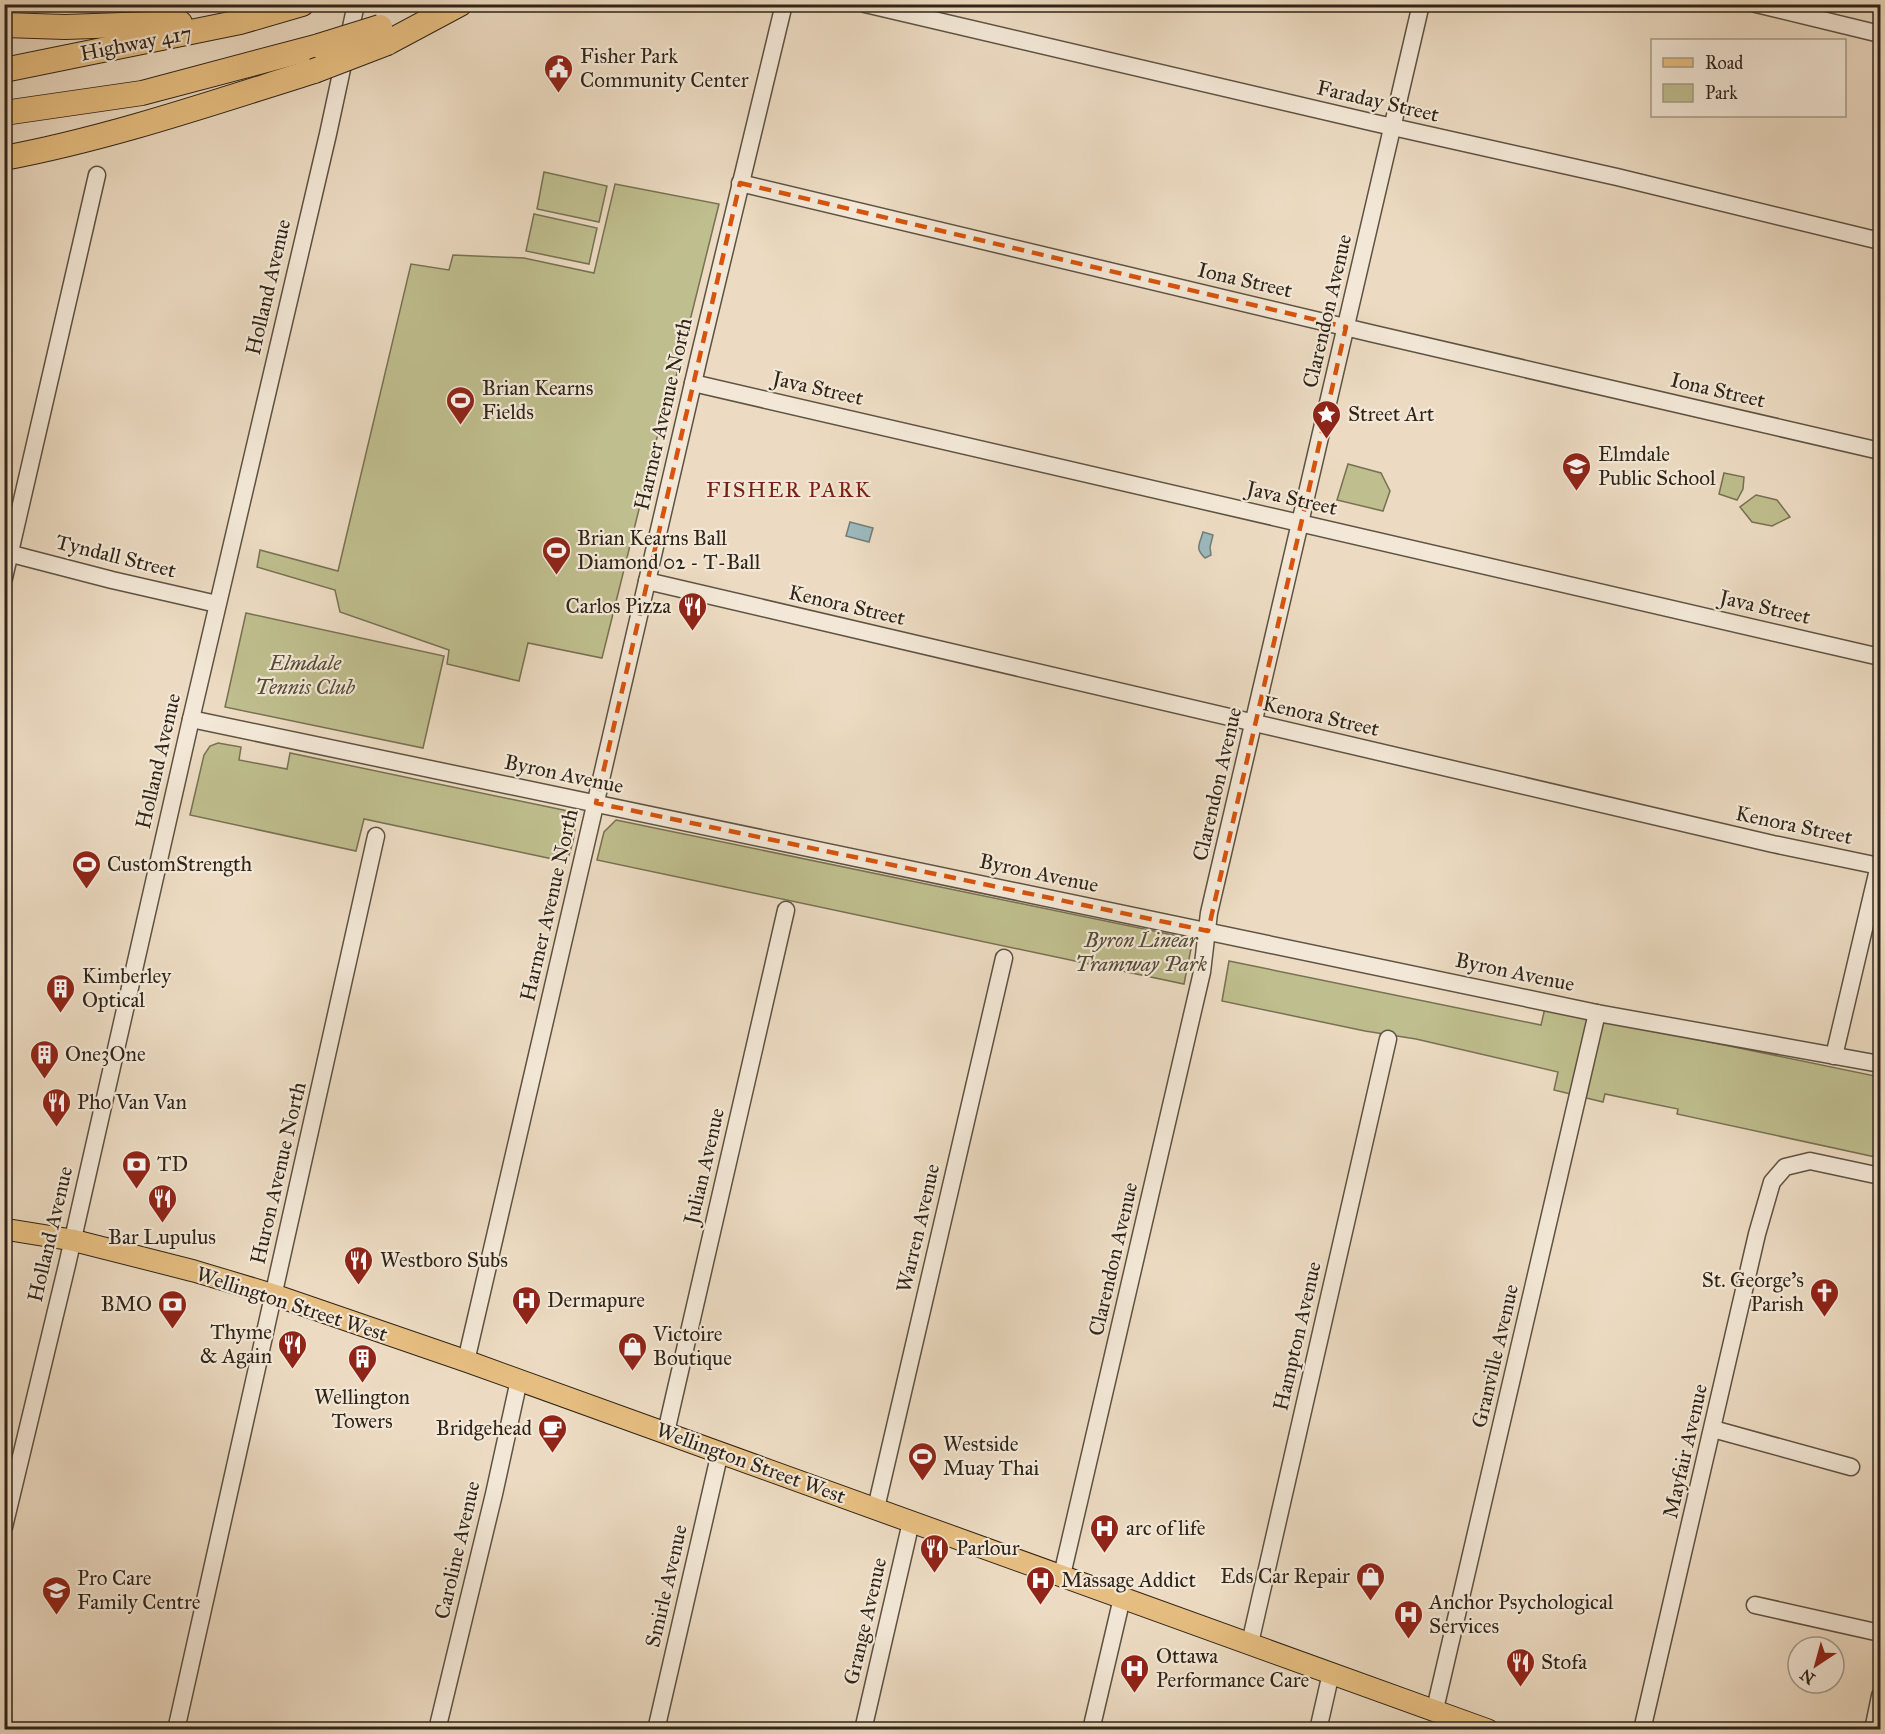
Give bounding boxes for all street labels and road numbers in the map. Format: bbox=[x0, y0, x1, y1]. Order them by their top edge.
street label: Highway 417 bbox=[78, 19, 194, 67]
street label: Faraday Street bbox=[1314, 74, 1442, 128]
street label: Holland Avenue bbox=[240, 216, 296, 357]
street label: Clarendon Avenue bbox=[1297, 231, 1357, 390]
street label: Iona Street bbox=[1195, 257, 1295, 304]
street label: Harmer Avenue North bbox=[628, 315, 698, 513]
street label: Java Street bbox=[768, 365, 866, 411]
street label: Iona Street bbox=[1668, 367, 1768, 414]
street label: Java Street bbox=[1242, 475, 1340, 521]
street label: Tyndall Street bbox=[53, 528, 179, 584]
street label: Kenora Street bbox=[786, 579, 908, 631]
street label: Java Street bbox=[1715, 584, 1813, 630]
street label: Holland Avenue bbox=[130, 690, 186, 831]
street label: Kenora Street bbox=[1260, 690, 1382, 742]
street label: Clarendon Avenue bbox=[1187, 704, 1247, 863]
street label: Byron Avenue bbox=[502, 749, 626, 799]
street label: Kenora Street bbox=[1733, 800, 1855, 850]
street label: Harmer Avenue North bbox=[514, 806, 584, 1004]
street label: Byron Avenue bbox=[977, 848, 1101, 898]
street label: Byron Avenue bbox=[1453, 947, 1577, 997]
street label: Huron Avenue North bbox=[244, 1079, 312, 1267]
street label: Julian Avenue bbox=[678, 1105, 730, 1229]
street label: Warren Avenue bbox=[891, 1161, 945, 1295]
street label: Holland Avenue bbox=[22, 1163, 78, 1304]
street label: Clarendon Avenue bbox=[1083, 1179, 1143, 1338]
street label: Hampton Avenue bbox=[1267, 1259, 1327, 1413]
street label: Wellington Street West bbox=[193, 1261, 392, 1347]
street label: Granville Avenue bbox=[1466, 1281, 1524, 1430]
street label: Mayfair Avenue bbox=[1657, 1381, 1713, 1521]
street label: Wellington Street West bbox=[653, 1417, 850, 1510]
street label: Caroline Avenue bbox=[429, 1478, 486, 1621]
street label: Smirle Avenue bbox=[639, 1522, 693, 1650]
street label: Grange Avenue bbox=[838, 1555, 892, 1687]

